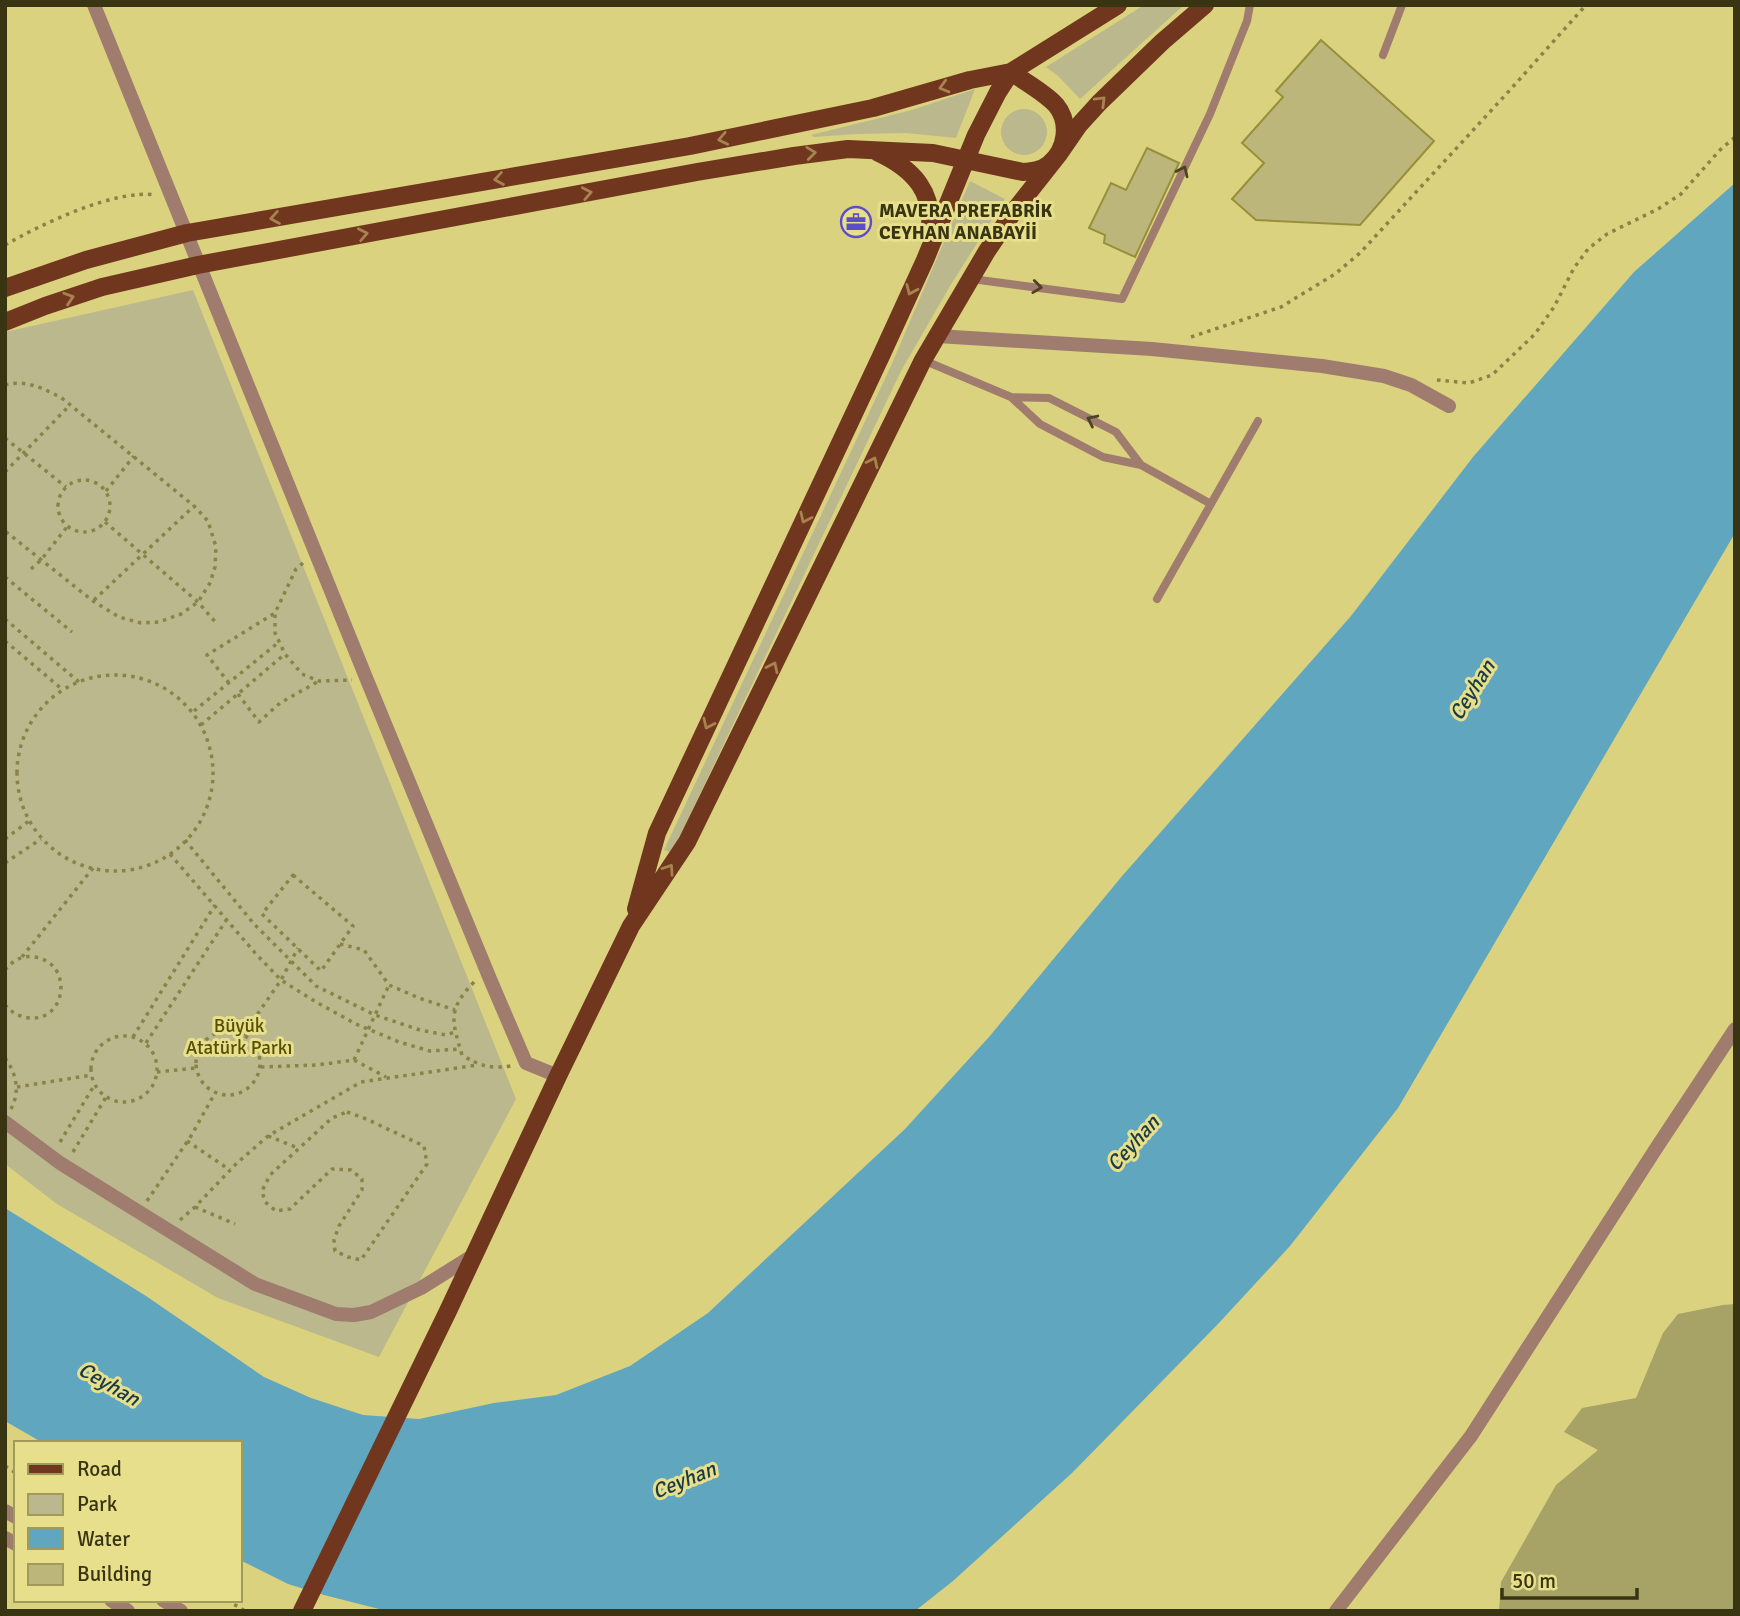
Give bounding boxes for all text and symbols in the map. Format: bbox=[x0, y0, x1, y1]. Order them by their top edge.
one-way arrow bbox=[939, 79, 951, 94]
one-way arrow bbox=[1093, 97, 1106, 110]
one-way arrow bbox=[717, 131, 729, 146]
one-way arrow bbox=[805, 146, 817, 161]
one-way arrow bbox=[1175, 166, 1189, 178]
one-way arrow bbox=[493, 171, 505, 186]
one-way arrow bbox=[581, 186, 593, 201]
place label: MAVERA PREFABRİK CEYHAN ANABAYİİ bbox=[879, 199, 1053, 245]
office icon: MAVERA PREFABRİK CEYHAN ANABAYİİ bbox=[839, 205, 873, 239]
one-way arrow bbox=[269, 210, 281, 225]
one-way arrow bbox=[357, 228, 369, 243]
one-way arrow bbox=[1031, 279, 1043, 294]
one-way arrow bbox=[905, 283, 919, 295]
one-way arrow bbox=[62, 292, 75, 306]
one-way arrow bbox=[1087, 414, 1100, 428]
one-way arrow bbox=[864, 457, 878, 469]
one-way arrow bbox=[799, 511, 813, 523]
water label: Ceyhan bbox=[1443, 655, 1501, 725]
one-way arrow bbox=[764, 662, 778, 674]
one-way arrow bbox=[702, 717, 716, 729]
one-way arrow bbox=[661, 864, 673, 877]
park label: Büyük Atatürk Parkı bbox=[186, 1014, 292, 1060]
water label: Ceyhan bbox=[1101, 1109, 1165, 1176]
water label: Ceyhan bbox=[74, 1356, 145, 1412]
legend bbox=[14, 1441, 242, 1602]
water label: Ceyhan bbox=[648, 1455, 720, 1504]
text: Road bbox=[77, 1456, 122, 1482]
text: Park bbox=[77, 1491, 118, 1517]
text: Water bbox=[77, 1526, 130, 1552]
scale bar bbox=[1502, 1556, 1637, 1600]
text: Building bbox=[77, 1561, 152, 1587]
text: 50 m bbox=[1512, 1568, 1556, 1594]

